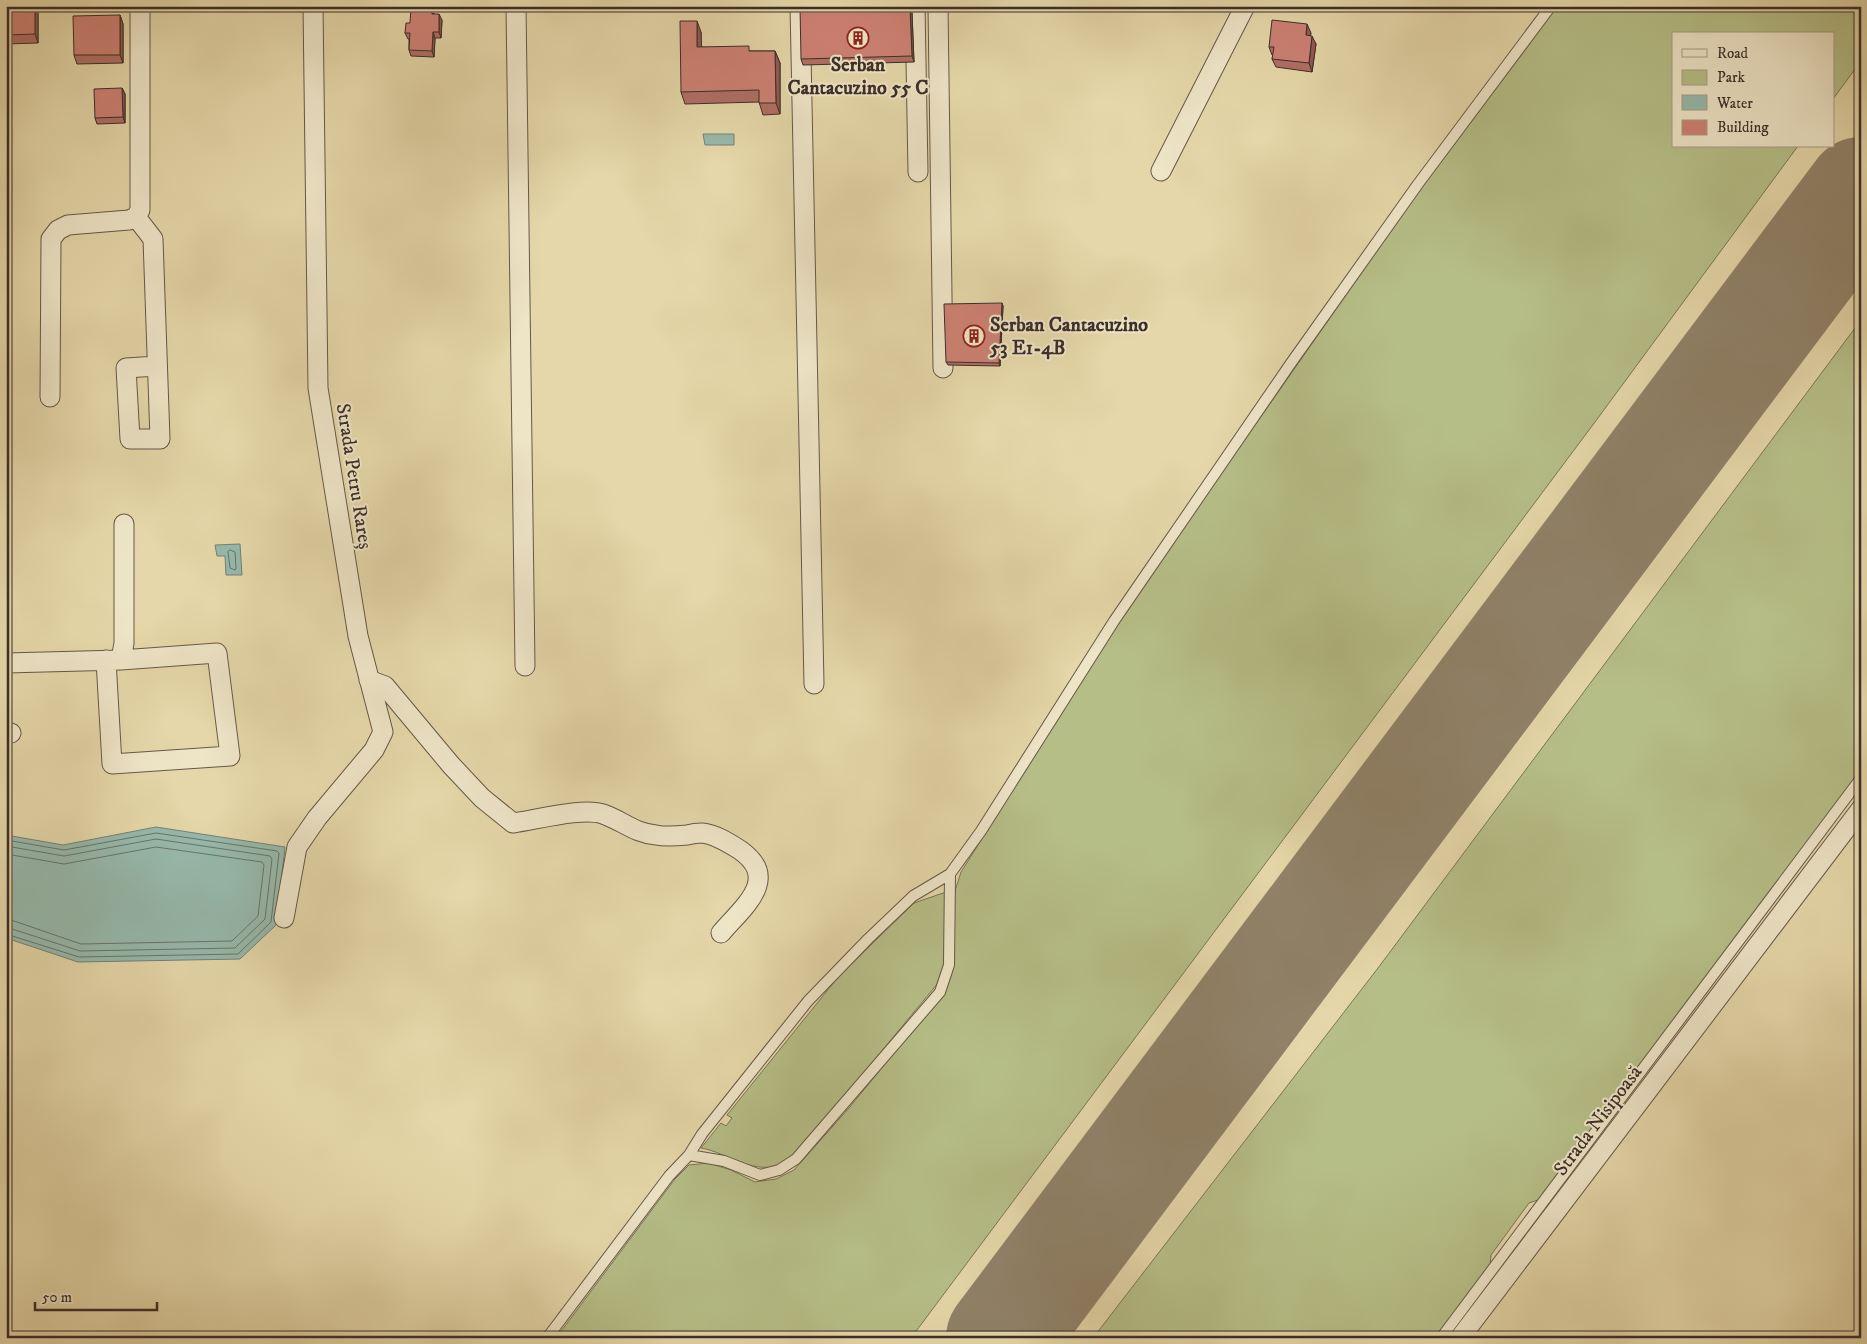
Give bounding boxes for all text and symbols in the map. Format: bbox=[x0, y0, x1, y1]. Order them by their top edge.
building icon: Serban Cantacuzino 55 C bbox=[846, 26, 870, 50]
legend bbox=[1672, 32, 1834, 148]
text: Road bbox=[1717, 44, 1749, 63]
place label: Serban Cantacuzino 55 C bbox=[787, 53, 929, 101]
text: Park bbox=[1717, 68, 1746, 87]
text: Water bbox=[1716, 94, 1753, 113]
text: Building bbox=[1717, 118, 1769, 137]
place label: Serban Cantacuzino 53 E1-4B bbox=[989, 313, 1148, 361]
building icon: Serban Cantacuzino 53 E1-4B bbox=[962, 324, 986, 348]
street label: Strada Petru Rareș bbox=[330, 402, 377, 551]
street label: Strada Nisipoasă bbox=[1549, 1060, 1648, 1181]
scale bar bbox=[35, 1279, 158, 1311]
text: 50 m bbox=[42, 1288, 72, 1307]

